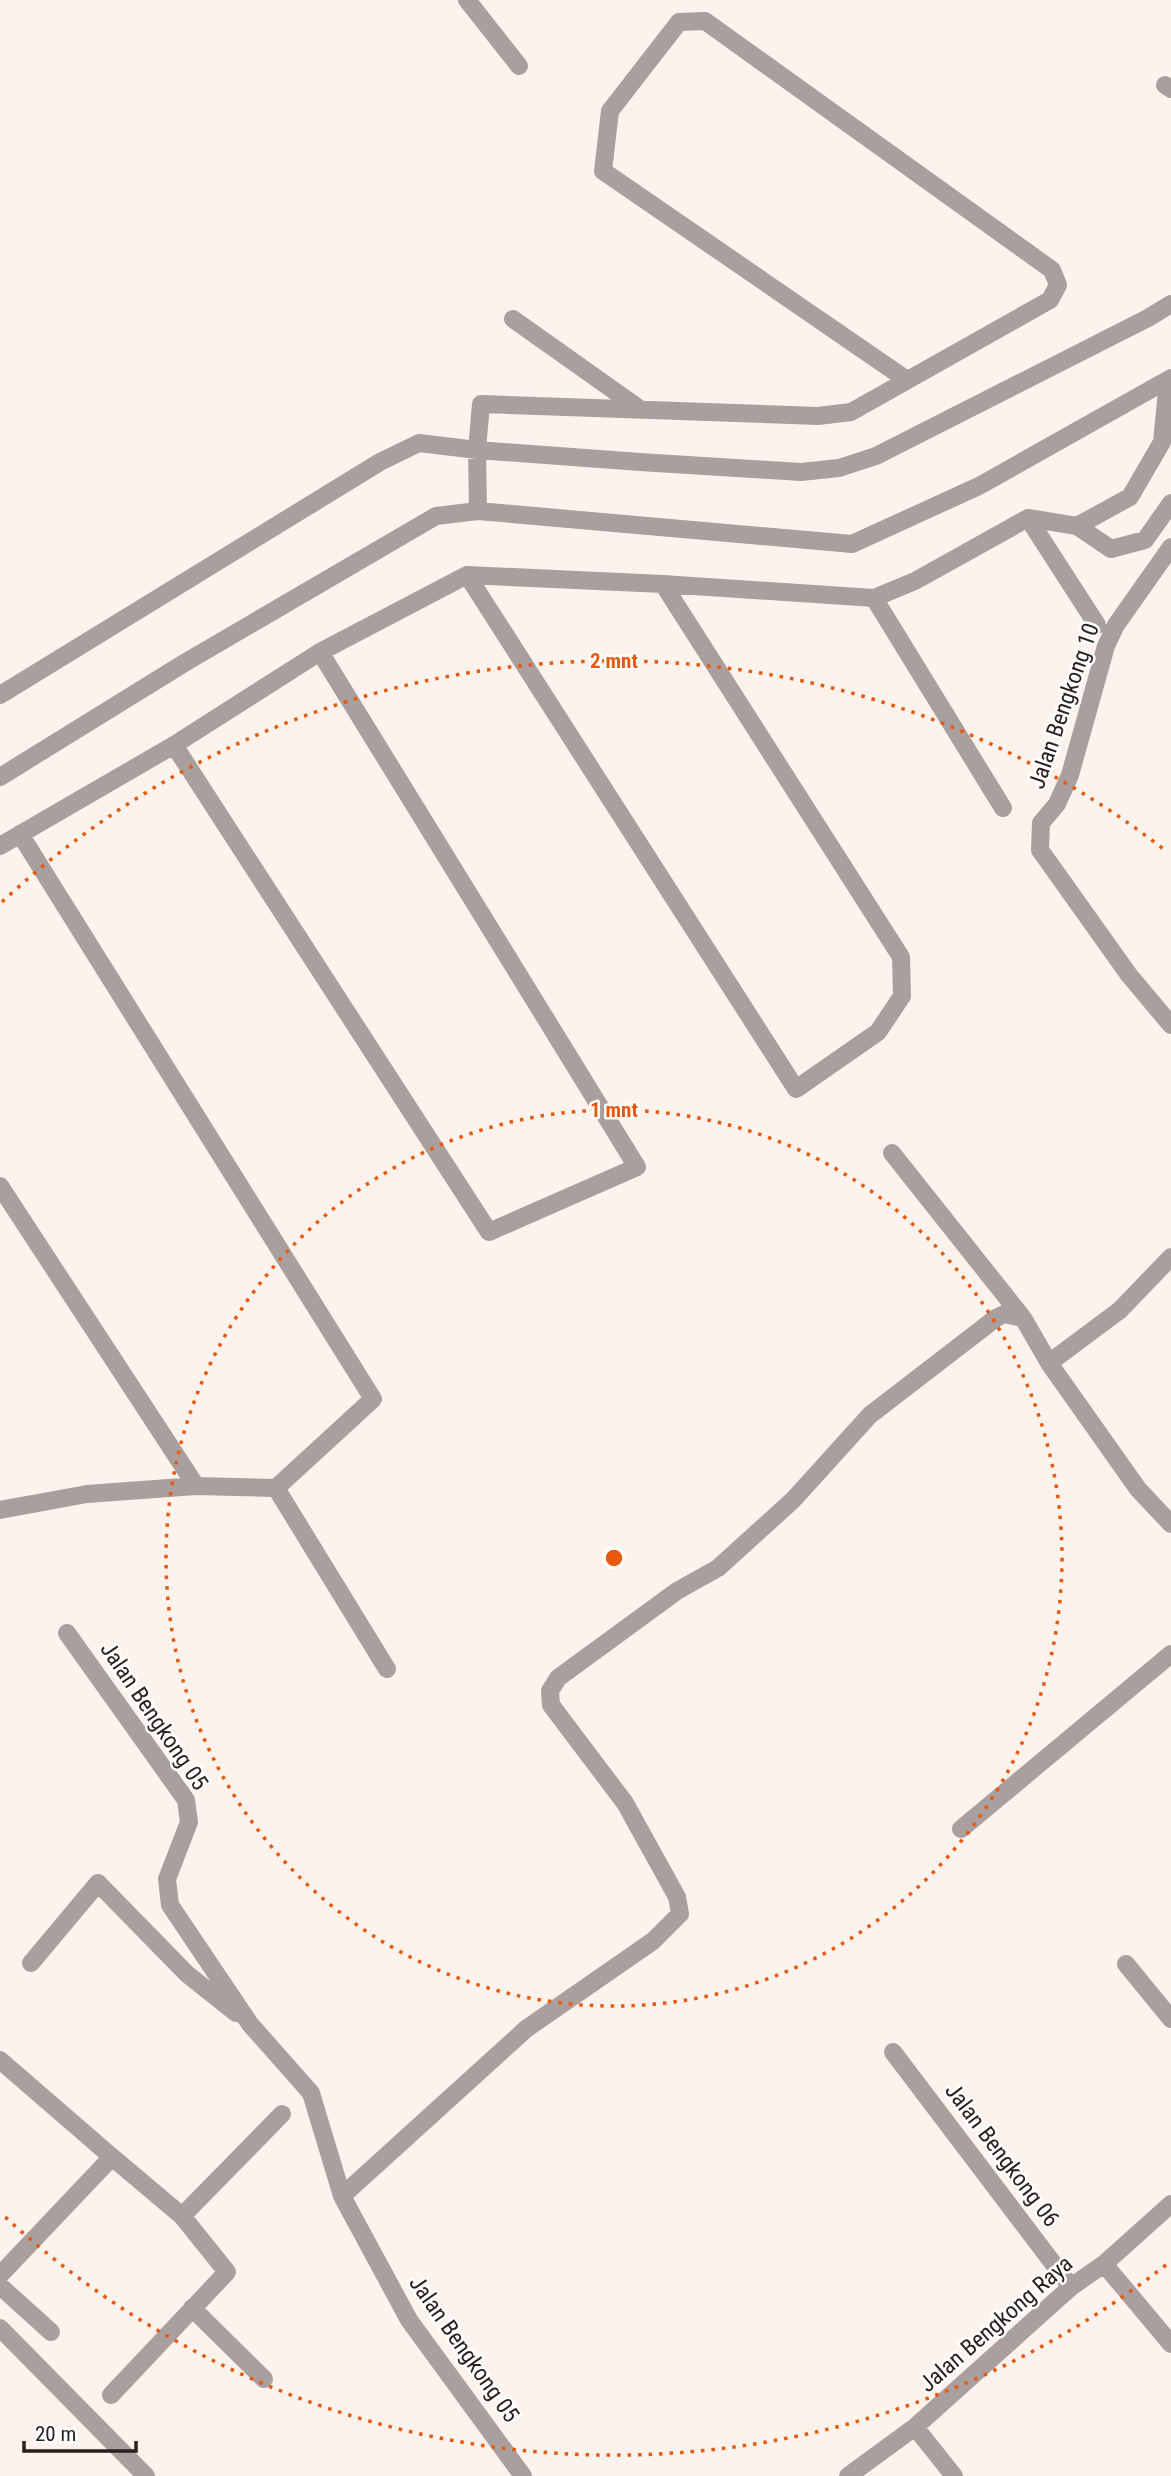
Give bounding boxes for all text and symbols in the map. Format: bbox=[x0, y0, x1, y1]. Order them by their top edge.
street label: Jalan Bengkong 10 bbox=[1023, 620, 1105, 792]
text: 2 mnt bbox=[590, 649, 638, 673]
text: 1 mnt bbox=[590, 1098, 638, 1122]
centre of rings bbox=[602, 1546, 626, 1570]
street label: Jalan Bengkong 05 bbox=[94, 1637, 214, 1795]
street label: Jalan Bengkong 06 bbox=[939, 2078, 1065, 2232]
street label: Jalan Bengkong Raya bbox=[914, 2250, 1078, 2398]
street label: Jalan Bengkong 05 bbox=[403, 2270, 525, 2428]
scale bar bbox=[24, 2410, 136, 2454]
text: 20 m bbox=[35, 2422, 76, 2446]

